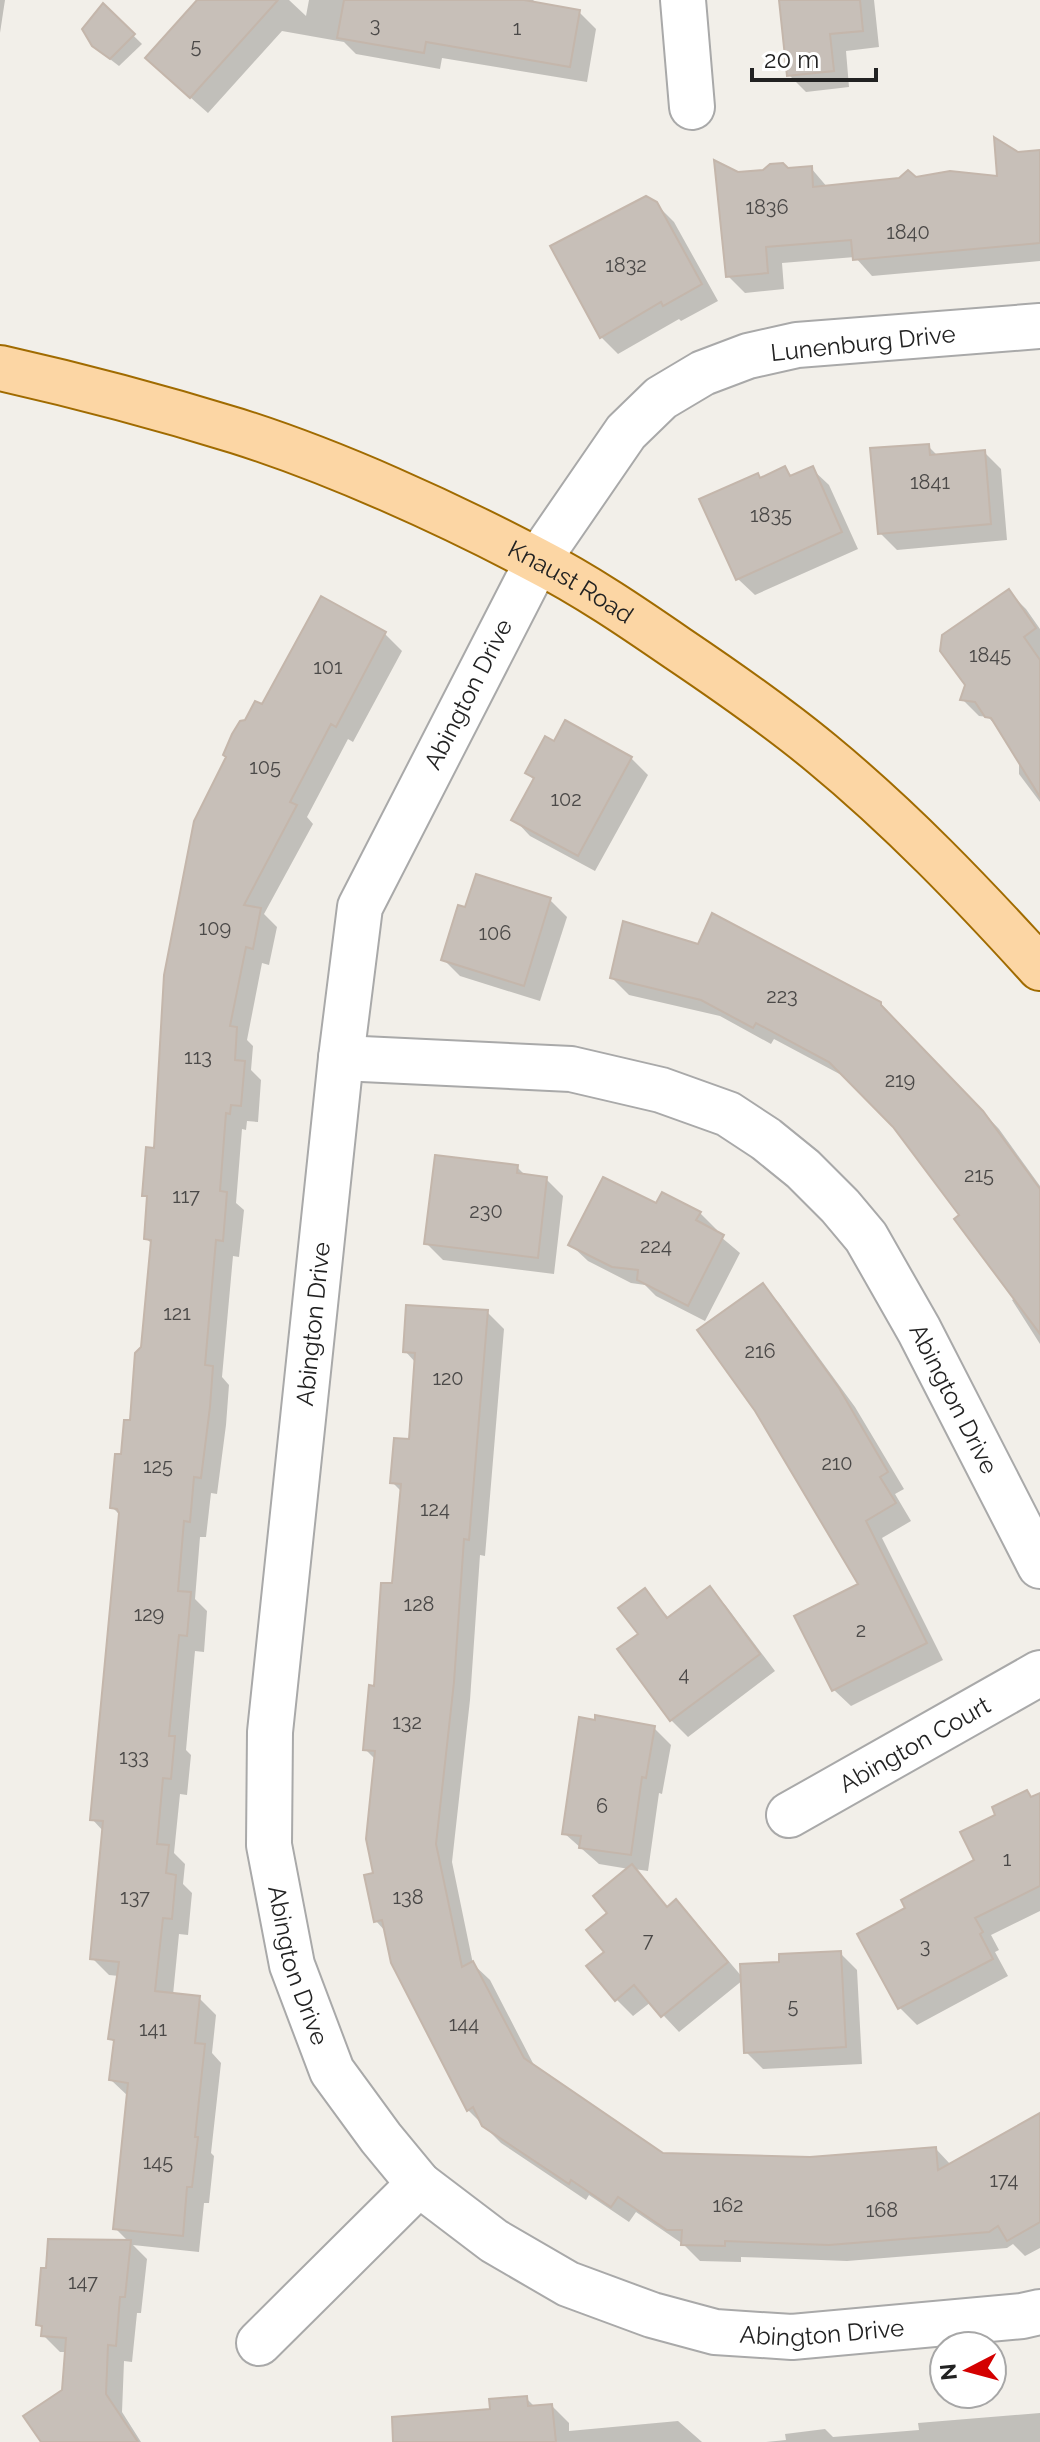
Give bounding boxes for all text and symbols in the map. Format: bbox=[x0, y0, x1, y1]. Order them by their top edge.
house number: 3 bbox=[370, 13, 380, 37]
house number: 1 bbox=[513, 16, 522, 40]
scale bar bbox=[752, 32, 876, 82]
house number: 5 bbox=[191, 34, 202, 58]
text: 20 m bbox=[764, 45, 819, 74]
house number: 1836 bbox=[745, 195, 789, 219]
house number: 1840 bbox=[886, 220, 930, 244]
house number: 1832 bbox=[605, 253, 647, 277]
street label: Lunenburg Drive bbox=[769, 319, 957, 367]
house number: 1841 bbox=[910, 470, 950, 494]
house number: 1835 bbox=[750, 503, 792, 527]
street label: Knaust Road bbox=[503, 534, 639, 629]
street label: Abington Drive bbox=[418, 614, 518, 774]
house number: 1845 bbox=[969, 643, 1011, 667]
house number: 101 bbox=[313, 655, 343, 679]
house number: 105 bbox=[249, 755, 281, 779]
house number: 102 bbox=[550, 787, 582, 811]
house number: 109 bbox=[199, 916, 231, 940]
house number: 106 bbox=[479, 921, 511, 945]
house number: 223 bbox=[766, 984, 798, 1008]
house number: 113 bbox=[184, 1045, 212, 1069]
house number: 219 bbox=[885, 1068, 915, 1092]
house number: 215 bbox=[964, 1163, 994, 1187]
house number: 117 bbox=[172, 1184, 200, 1208]
house number: 230 bbox=[469, 1199, 503, 1223]
house number: 224 bbox=[640, 1234, 672, 1258]
street label: Abington Drive bbox=[290, 1241, 336, 1407]
house number: 121 bbox=[163, 1301, 191, 1325]
street label: Abington Drive bbox=[904, 1319, 1005, 1479]
house number: 216 bbox=[744, 1339, 776, 1363]
house number: 120 bbox=[432, 1366, 464, 1390]
house number: 210 bbox=[821, 1451, 853, 1475]
house number: 125 bbox=[143, 1454, 173, 1478]
house number: 124 bbox=[420, 1497, 450, 1521]
house number: 128 bbox=[404, 1592, 434, 1616]
house number: 129 bbox=[134, 1602, 164, 1626]
house number: 2 bbox=[856, 1618, 866, 1642]
house number: 4 bbox=[679, 1662, 690, 1686]
street label: Abington Court bbox=[834, 1690, 995, 1798]
house number: 132 bbox=[392, 1710, 422, 1734]
house number: 133 bbox=[119, 1745, 149, 1769]
house number: 6 bbox=[596, 1794, 608, 1818]
house number: 1 bbox=[1003, 1847, 1012, 1871]
street label: Abington Drive bbox=[263, 1883, 335, 2049]
house number: 137 bbox=[120, 1885, 150, 1909]
house number: 138 bbox=[392, 1885, 424, 1909]
house number: 7 bbox=[643, 1928, 654, 1952]
house number: 3 bbox=[920, 1934, 930, 1958]
house number: 5 bbox=[788, 1994, 799, 2018]
house number: 144 bbox=[449, 2012, 479, 2036]
house number: 141 bbox=[139, 2017, 167, 2041]
house number: 145 bbox=[143, 2150, 173, 2174]
house number: 174 bbox=[989, 2168, 1019, 2192]
house number: 162 bbox=[712, 2193, 744, 2217]
house number: 168 bbox=[866, 2198, 898, 2222]
house number: 147 bbox=[68, 2270, 98, 2294]
street label: Abington Drive bbox=[739, 2312, 905, 2352]
north arrow bbox=[928, 2330, 1008, 2410]
text: N bbox=[934, 2362, 962, 2382]

